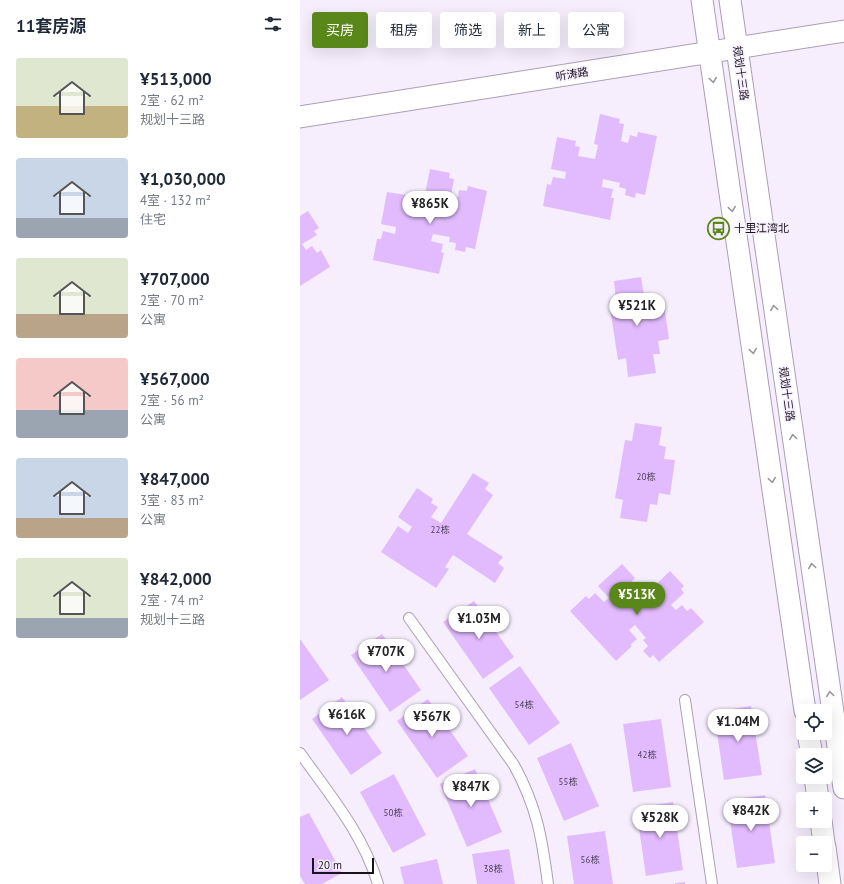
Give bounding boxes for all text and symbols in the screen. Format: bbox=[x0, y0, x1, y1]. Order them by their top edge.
chip: 买房 bbox=[312, 12, 368, 48]
chip: 租房 bbox=[376, 12, 432, 48]
chip: 筛选 bbox=[440, 12, 496, 48]
chip: 新上 bbox=[504, 12, 560, 48]
chip: 公寓 bbox=[568, 12, 624, 48]
icon: filters bbox=[262, 13, 284, 35]
text: 11套房源 bbox=[16, 15, 86, 37]
street label: 规划十三路 bbox=[730, 45, 752, 101]
street label: 听涛路 bbox=[555, 65, 589, 83]
text: ¥513,000 bbox=[140, 68, 212, 90]
icon: home bbox=[48, 74, 96, 122]
one-way arrow bbox=[708, 77, 717, 83]
text: 2室 · 62 m² bbox=[140, 92, 204, 109]
text: 规划十三路 bbox=[140, 111, 205, 128]
text: ¥1,030,000 bbox=[140, 168, 226, 190]
icon: home bbox=[48, 174, 96, 222]
pin: ¥865K bbox=[402, 191, 458, 225]
text: 4室 · 132 m² bbox=[140, 192, 211, 209]
text: ¥865K bbox=[411, 195, 449, 212]
one-way arrow bbox=[727, 206, 736, 212]
text: 住宅 bbox=[140, 211, 166, 228]
bus stop icon: 十里江湾北 bbox=[705, 215, 731, 241]
place label: 十里江湾北 bbox=[734, 221, 789, 235]
text: ¥707,000 bbox=[140, 268, 210, 290]
icon: home bbox=[48, 274, 96, 322]
text: 2室 · 70 m² bbox=[140, 292, 204, 309]
pin: ¥521K bbox=[609, 293, 665, 327]
text: ¥521K bbox=[618, 297, 656, 314]
one-way arrow bbox=[771, 305, 779, 311]
text: 公寓 bbox=[140, 311, 166, 328]
one-way arrow bbox=[748, 348, 757, 354]
street label: 规划十三路 bbox=[776, 366, 798, 422]
text: ¥567,000 bbox=[140, 368, 210, 390]
icon: home bbox=[48, 374, 96, 422]
text: 2室 · 56 m² bbox=[140, 392, 204, 409]
text: 公寓 bbox=[140, 411, 166, 428]
one-way arrow bbox=[789, 434, 798, 440]
text: ¥847,000 bbox=[140, 468, 210, 490]
house number: 20栋 bbox=[637, 471, 655, 482]
icon: home bbox=[48, 474, 96, 522]
one-way arrow bbox=[767, 477, 776, 483]
text: 3室 · 83 m² bbox=[140, 492, 204, 509]
text: 公寓 bbox=[140, 511, 166, 528]
house number: 22栋 bbox=[431, 524, 449, 535]
one-way arrow bbox=[808, 562, 817, 569]
text: ¥842,000 bbox=[140, 568, 212, 590]
icon: home bbox=[48, 574, 96, 622]
pin: ¥513K bbox=[609, 582, 665, 616]
text: ¥513K bbox=[618, 586, 656, 603]
text: 2室 · 74 m² bbox=[140, 592, 204, 609]
pin: ¥1.03M bbox=[446, 606, 512, 640]
text: ¥1.03M bbox=[457, 610, 501, 627]
text: 规划十三路 bbox=[140, 611, 205, 628]
pin: ¥707K bbox=[358, 639, 414, 673]
text: ¥707K bbox=[367, 643, 405, 660]
one-way arrow bbox=[826, 691, 835, 697]
house number: 54栋 bbox=[515, 699, 533, 710]
pin: ¥616K bbox=[319, 702, 375, 736]
pin: ¥567K bbox=[404, 704, 460, 738]
map controls bbox=[796, 704, 832, 872]
button: locate bbox=[796, 704, 832, 740]
text: ¥616K bbox=[328, 706, 366, 723]
text: ¥567K bbox=[413, 708, 451, 725]
pin: ¥1.04M bbox=[705, 709, 771, 743]
text: ¥1.04M bbox=[716, 713, 760, 730]
button: layers bbox=[796, 748, 832, 784]
house number: 42栋 bbox=[638, 749, 656, 760]
pin: ¥847K bbox=[443, 774, 499, 808]
house number: 55栋 bbox=[559, 776, 577, 787]
text: ¥847K bbox=[452, 778, 490, 795]
button: + bbox=[796, 792, 832, 828]
pin: ¥842K bbox=[723, 798, 779, 832]
text: ¥842K bbox=[732, 802, 770, 819]
pin: ¥528K bbox=[632, 805, 688, 839]
house number: 50栋 bbox=[384, 807, 402, 818]
text: ¥528K bbox=[641, 809, 679, 826]
button: − bbox=[796, 836, 832, 872]
house number: 56栋 bbox=[581, 854, 599, 865]
scale bar bbox=[312, 856, 374, 875]
text: 20 m bbox=[318, 858, 342, 872]
house number: 38栋 bbox=[484, 863, 502, 874]

